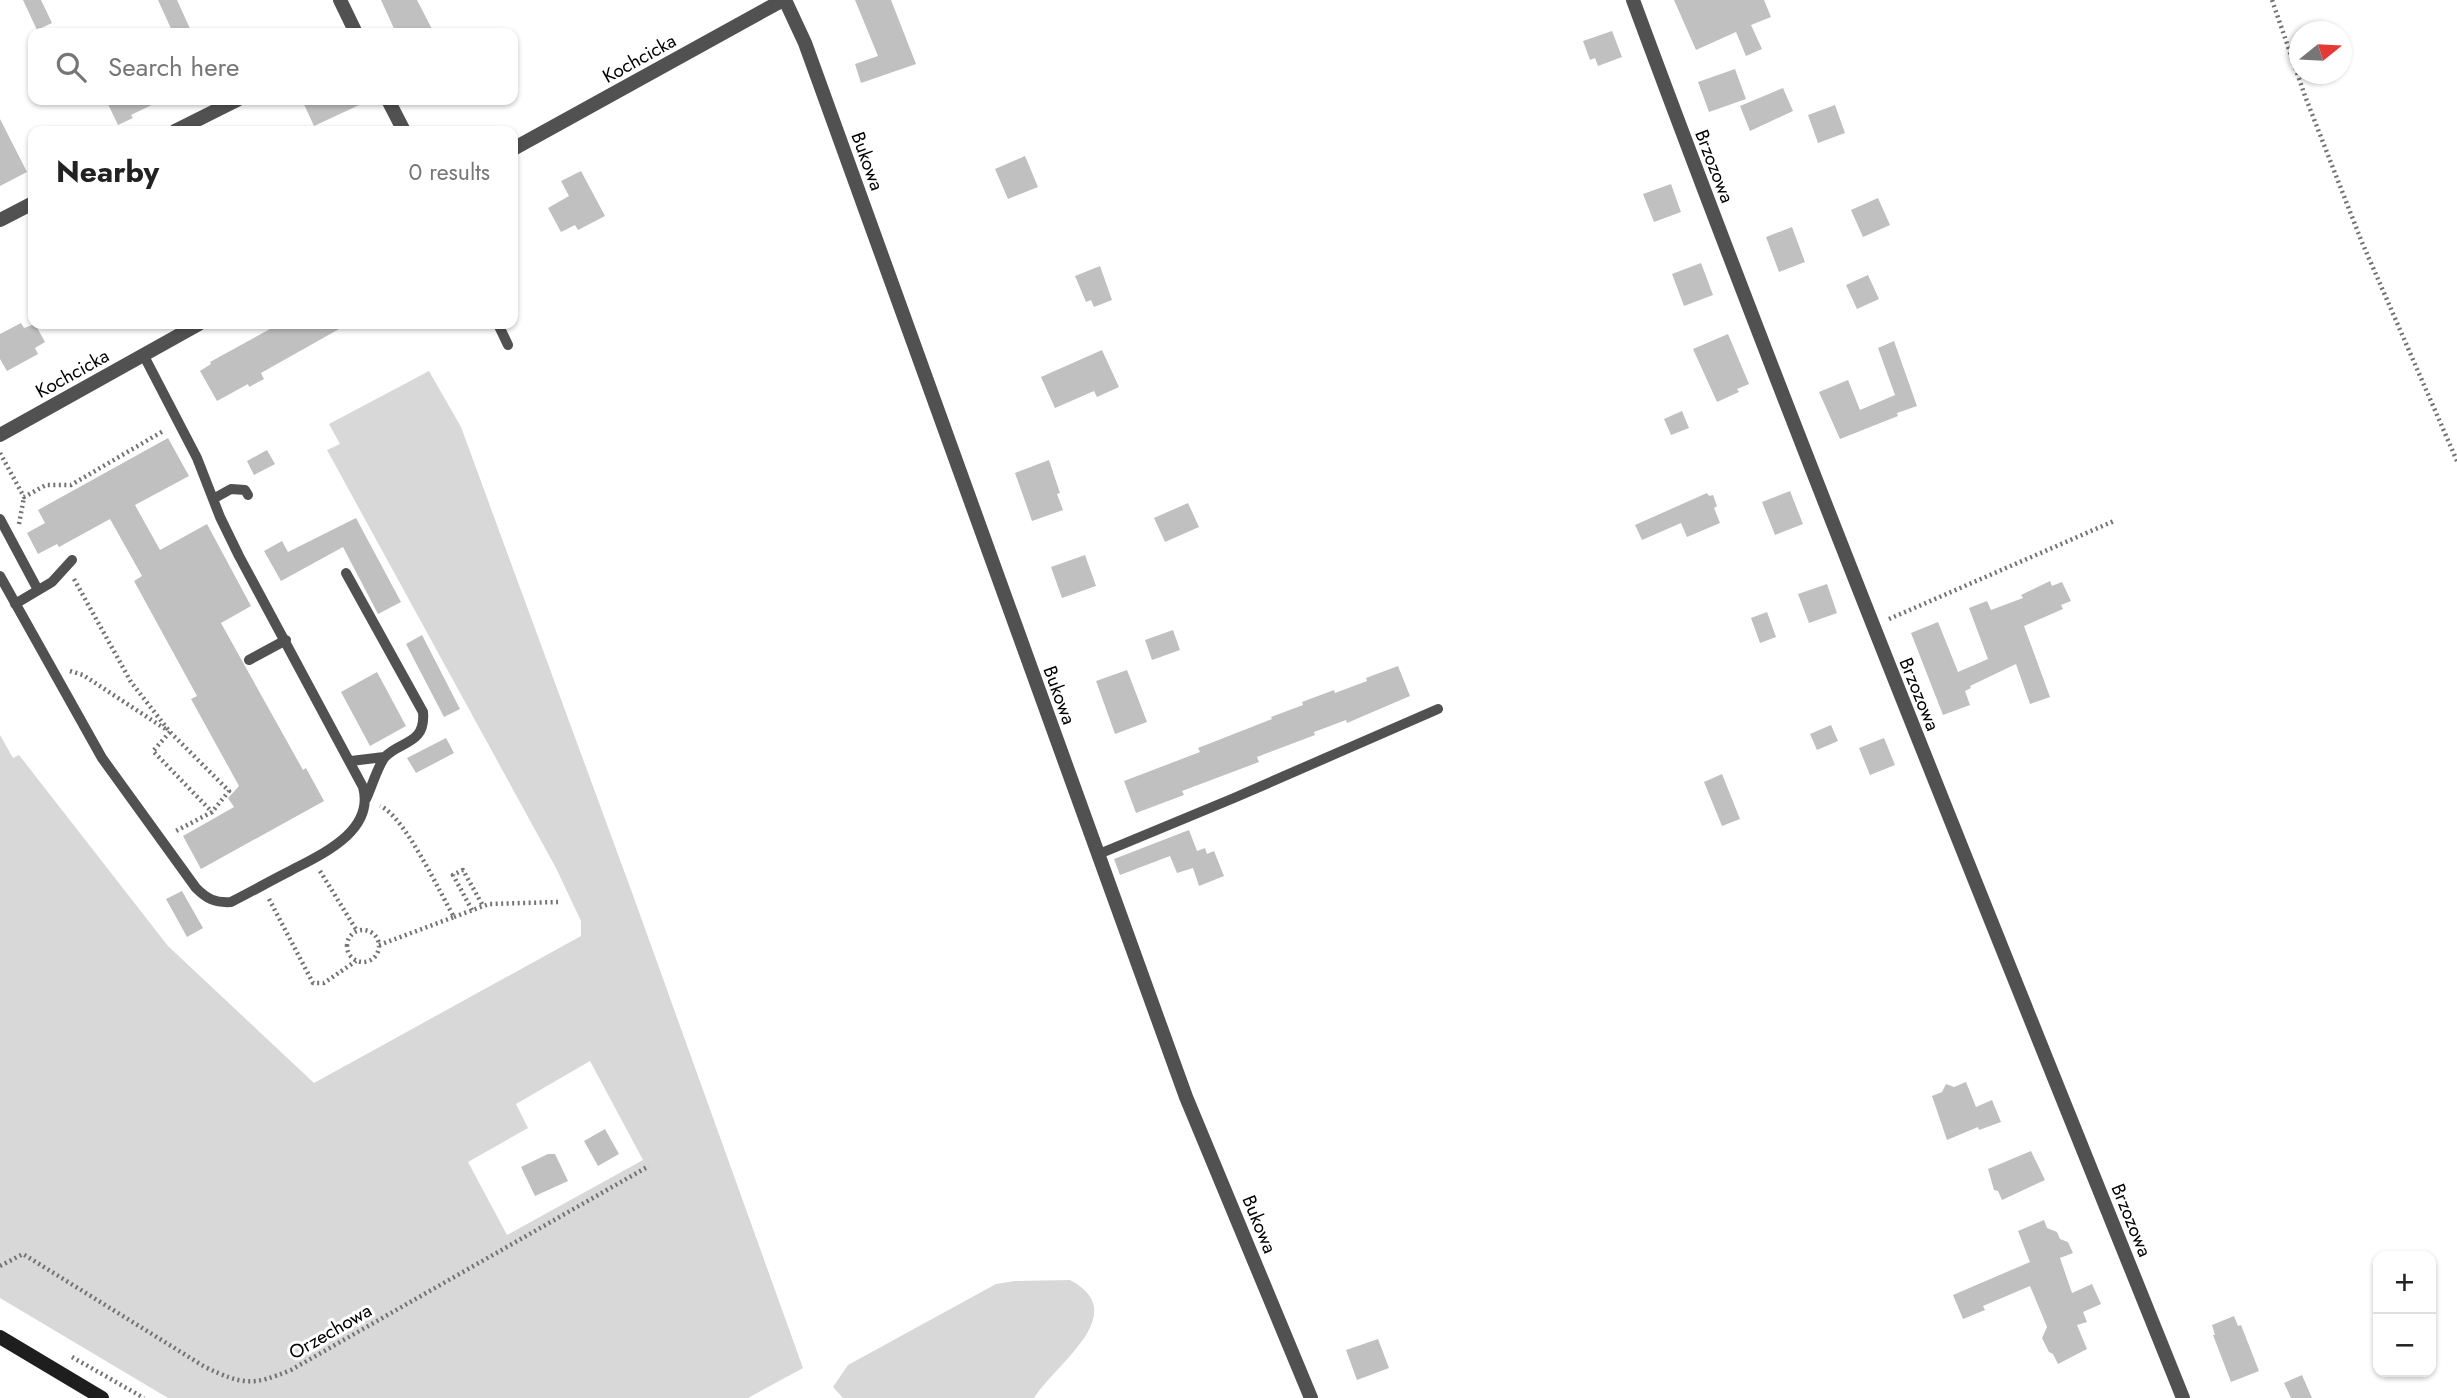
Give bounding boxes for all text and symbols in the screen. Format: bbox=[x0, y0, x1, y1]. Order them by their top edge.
north arrow bbox=[2289, 21, 2352, 84]
street label: Kochcicka bbox=[598, 27, 681, 90]
search box bbox=[28, 28, 518, 105]
icon: search bbox=[52, 48, 90, 86]
text: Search here bbox=[108, 48, 240, 86]
street label: Brzozowa bbox=[1688, 125, 1741, 207]
street label: Bukowa bbox=[844, 128, 891, 194]
text: Nearby bbox=[56, 150, 159, 193]
text: 0 results bbox=[408, 155, 490, 189]
street label: Kochcicka bbox=[31, 342, 114, 405]
street label: Brzozowa bbox=[1893, 654, 1946, 735]
street label: Bukowa bbox=[1036, 662, 1083, 728]
street label: Brzozowa bbox=[2105, 1180, 2158, 1261]
street label: Bukowa bbox=[1236, 1191, 1283, 1257]
map controls bbox=[2373, 1251, 2436, 1377]
button: + bbox=[2373, 1251, 2436, 1314]
street label: Orzechowa bbox=[284, 1297, 377, 1366]
button: − bbox=[2373, 1314, 2436, 1377]

